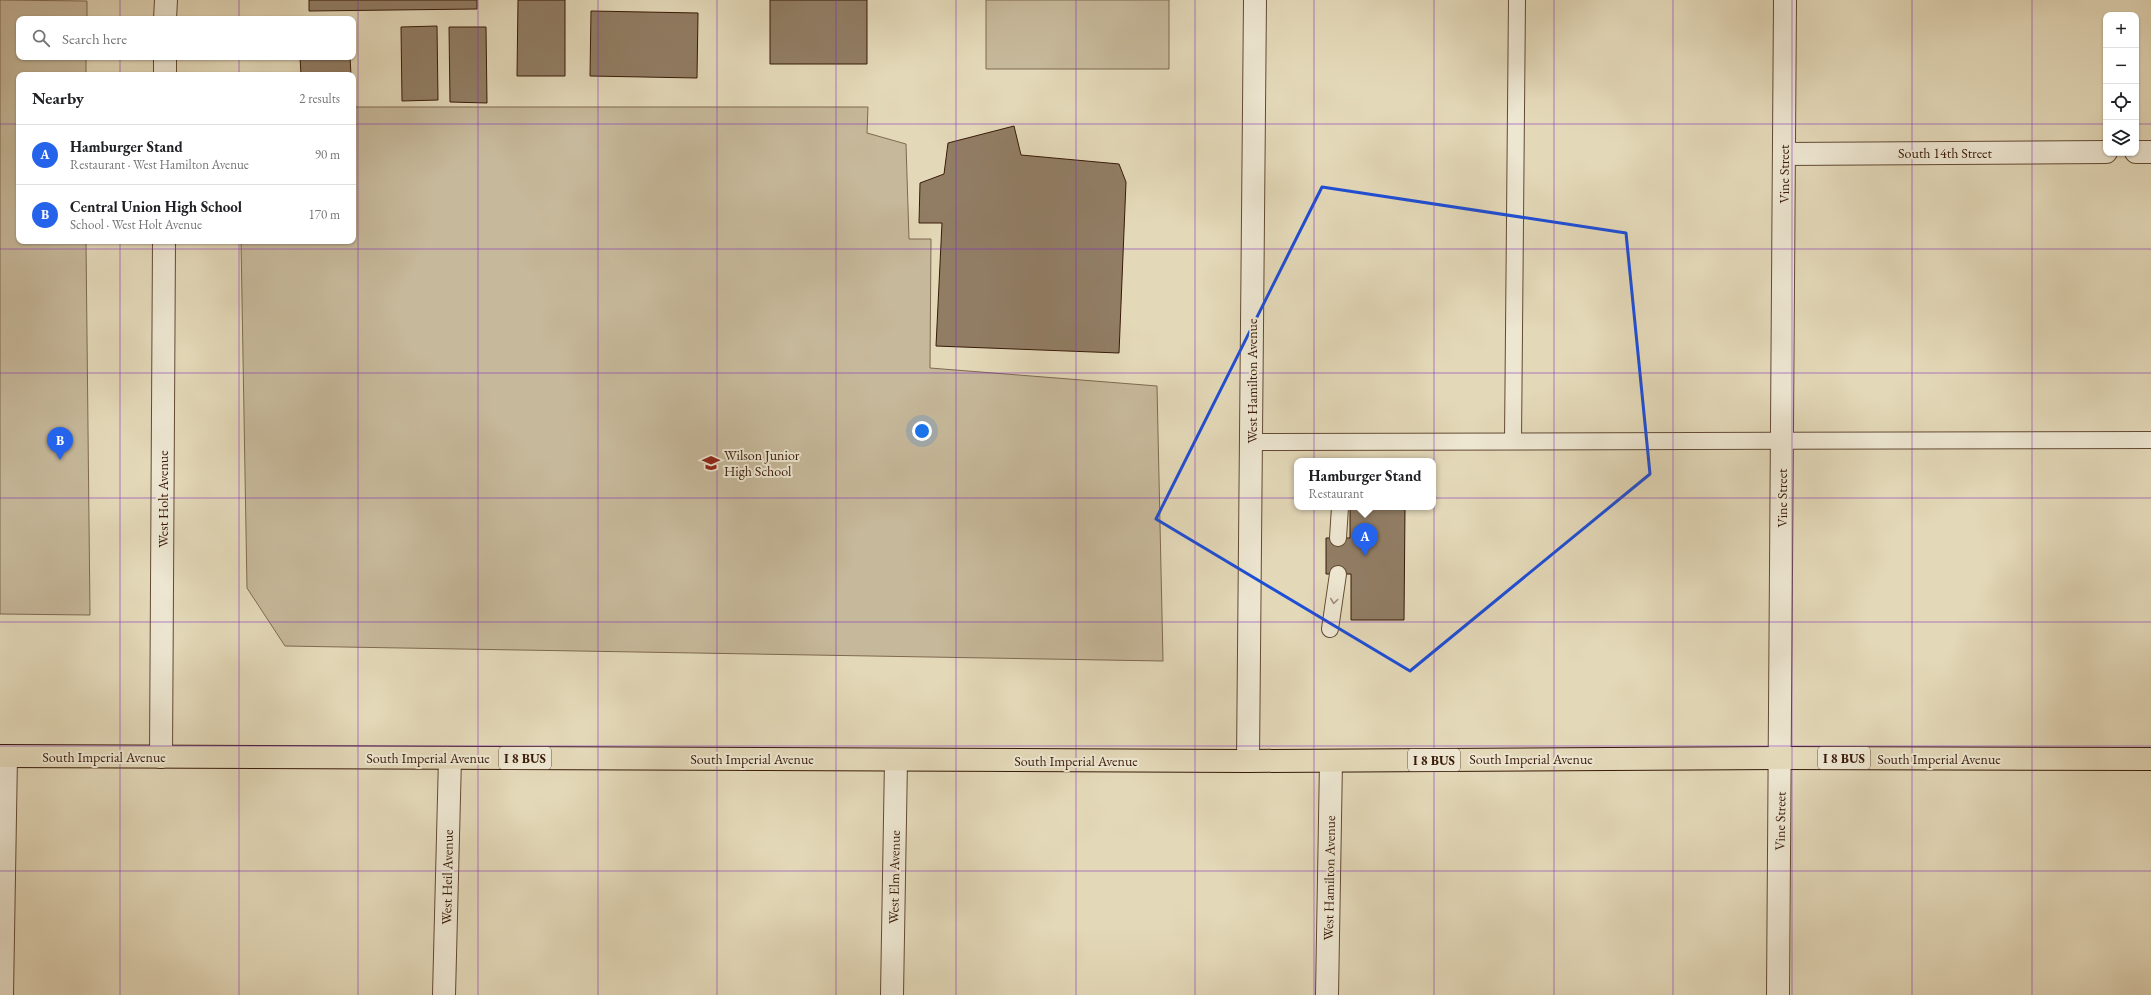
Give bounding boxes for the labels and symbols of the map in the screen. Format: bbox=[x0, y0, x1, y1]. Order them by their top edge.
street label: Vine Street bbox=[1775, 144, 1793, 203]
street label: South 14th Street bbox=[1898, 144, 1993, 162]
street label: West Hamilton Avenue bbox=[1243, 318, 1261, 443]
your location bbox=[912, 421, 932, 441]
pin: B bbox=[47, 427, 73, 460]
place label: Wilson Junior High School bbox=[724, 446, 800, 480]
street label: West Holt Avenue bbox=[154, 450, 172, 548]
school or university icon: Wilson Junior High School bbox=[701, 453, 721, 473]
street label: Vine Street bbox=[1773, 468, 1791, 527]
pin: A bbox=[1352, 523, 1378, 556]
one-way arrow bbox=[1330, 598, 1339, 605]
road number: I 8 BUS bbox=[499, 747, 551, 769]
road number: I 8 BUS bbox=[1818, 747, 1870, 769]
street label: South Imperial Avenue bbox=[42, 748, 166, 766]
street label: South Imperial Avenue bbox=[366, 749, 490, 767]
road number: I 8 BUS bbox=[1408, 749, 1460, 771]
street label: South Imperial Avenue bbox=[690, 750, 814, 768]
street label: South Imperial Avenue bbox=[1469, 750, 1593, 768]
street label: South Imperial Avenue bbox=[1877, 750, 2001, 768]
street label: South Imperial Avenue bbox=[1014, 752, 1138, 770]
street label: Vine Street bbox=[1770, 791, 1790, 851]
street label: West Hamilton Avenue bbox=[1319, 815, 1339, 941]
street label: West Heil Avenue bbox=[437, 829, 457, 925]
street label: West Elm Avenue bbox=[884, 829, 904, 924]

